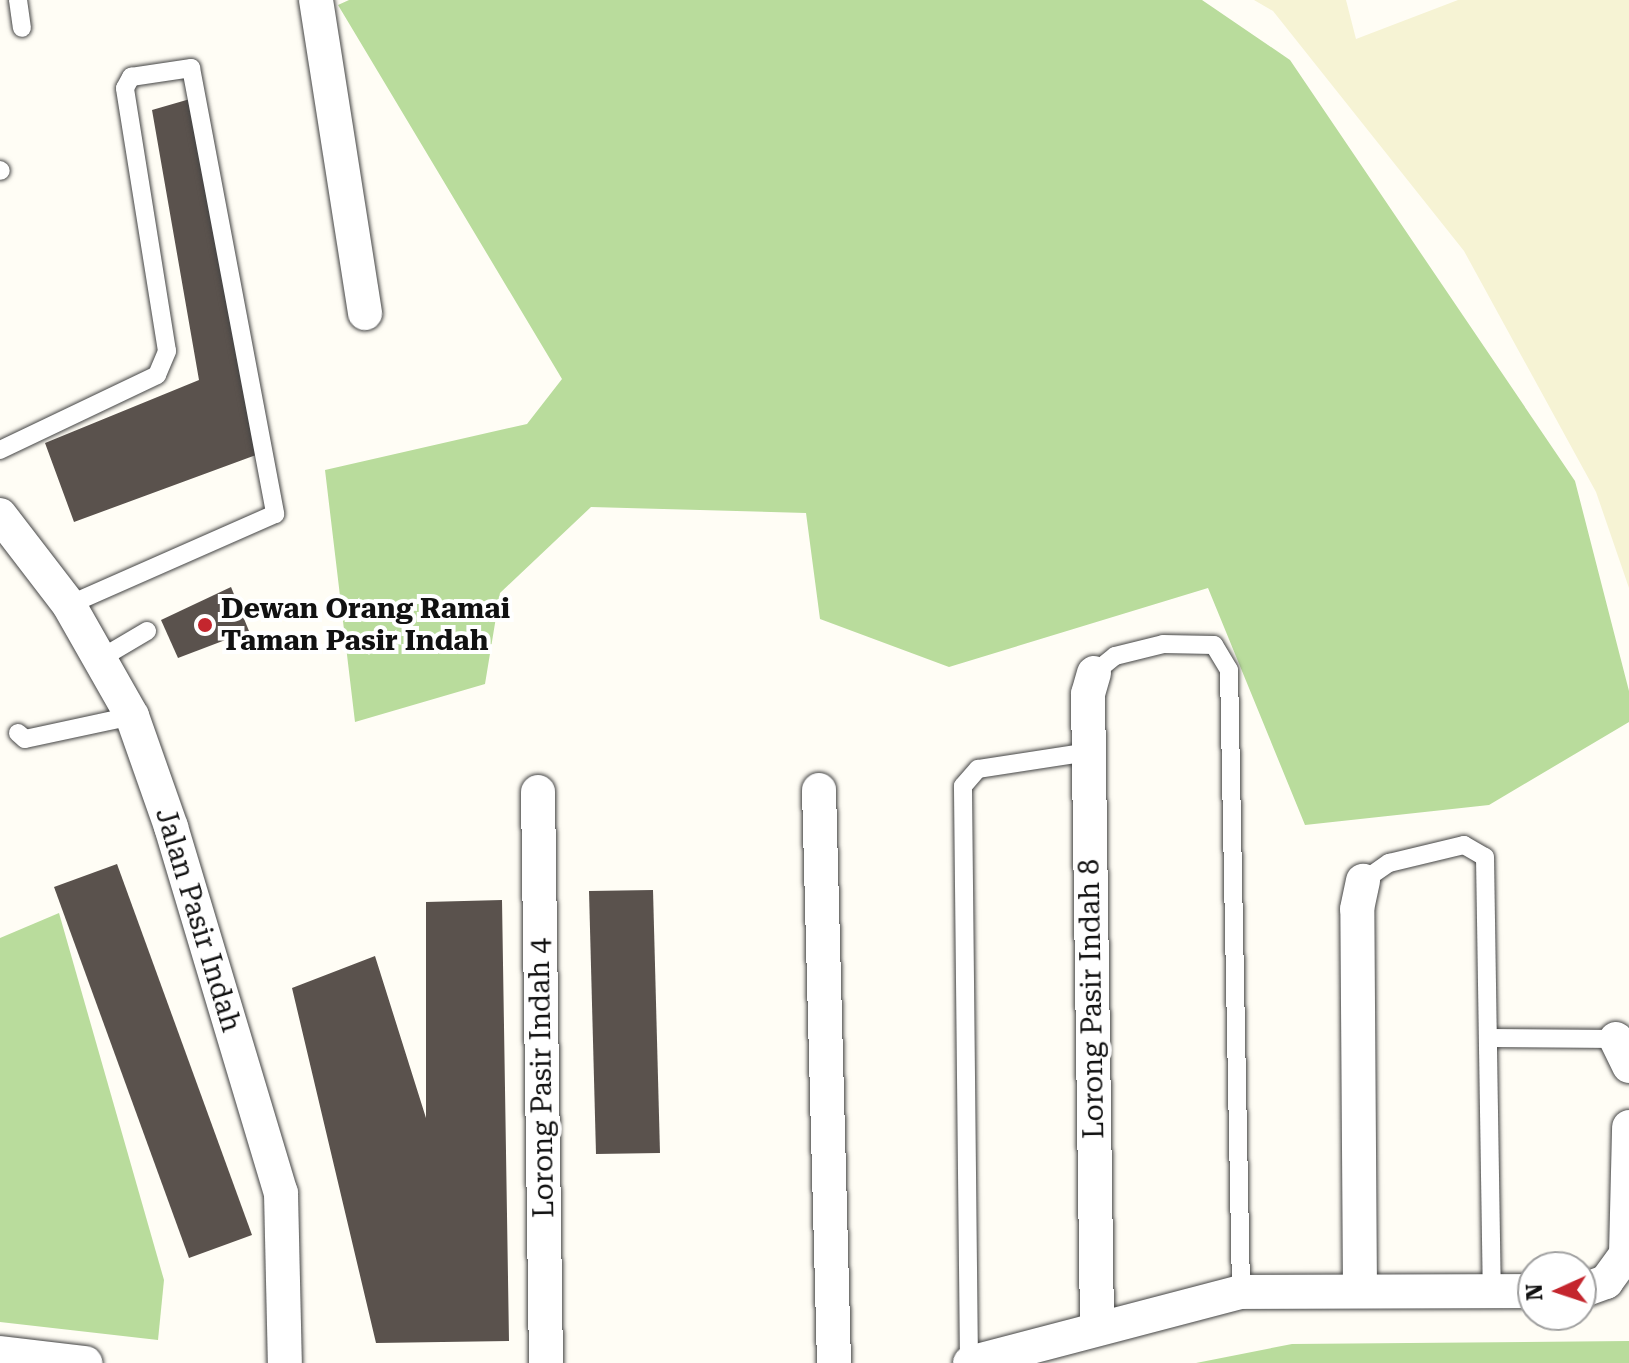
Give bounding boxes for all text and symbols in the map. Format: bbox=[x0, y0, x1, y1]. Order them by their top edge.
place label: Dewan Orang Ramai Taman Pasir Indah bbox=[221, 592, 510, 658]
marker: Dewan Orang Ramai Taman Pasir Indah bbox=[196, 616, 214, 634]
street label: Jalan Pasir Indah bbox=[148, 804, 248, 1036]
street label: Lorong Pasir Indah 8 bbox=[1073, 859, 1111, 1139]
street label: Lorong Pasir Indah 4 bbox=[523, 938, 561, 1218]
north arrow bbox=[1517, 1251, 1597, 1331]
text: N bbox=[1522, 1283, 1547, 1301]

